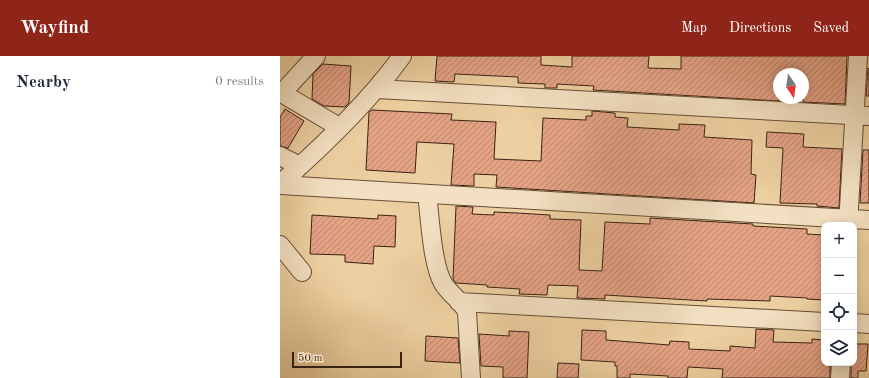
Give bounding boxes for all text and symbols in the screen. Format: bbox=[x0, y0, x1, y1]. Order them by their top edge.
text: Wayfind bbox=[20, 19, 89, 38]
text: Map bbox=[681, 21, 707, 35]
text: Directions bbox=[729, 21, 791, 35]
text: Saved bbox=[813, 21, 849, 35]
north arrow bbox=[773, 68, 809, 104]
text: Nearby bbox=[16, 74, 71, 91]
text: 0 results bbox=[215, 75, 264, 88]
map controls bbox=[821, 222, 857, 366]
button: + bbox=[821, 222, 857, 258]
button: − bbox=[821, 258, 857, 294]
button: locate bbox=[821, 294, 857, 330]
button: layers bbox=[821, 330, 857, 366]
scale bar bbox=[292, 350, 402, 369]
text: 50 m bbox=[298, 353, 323, 364]

